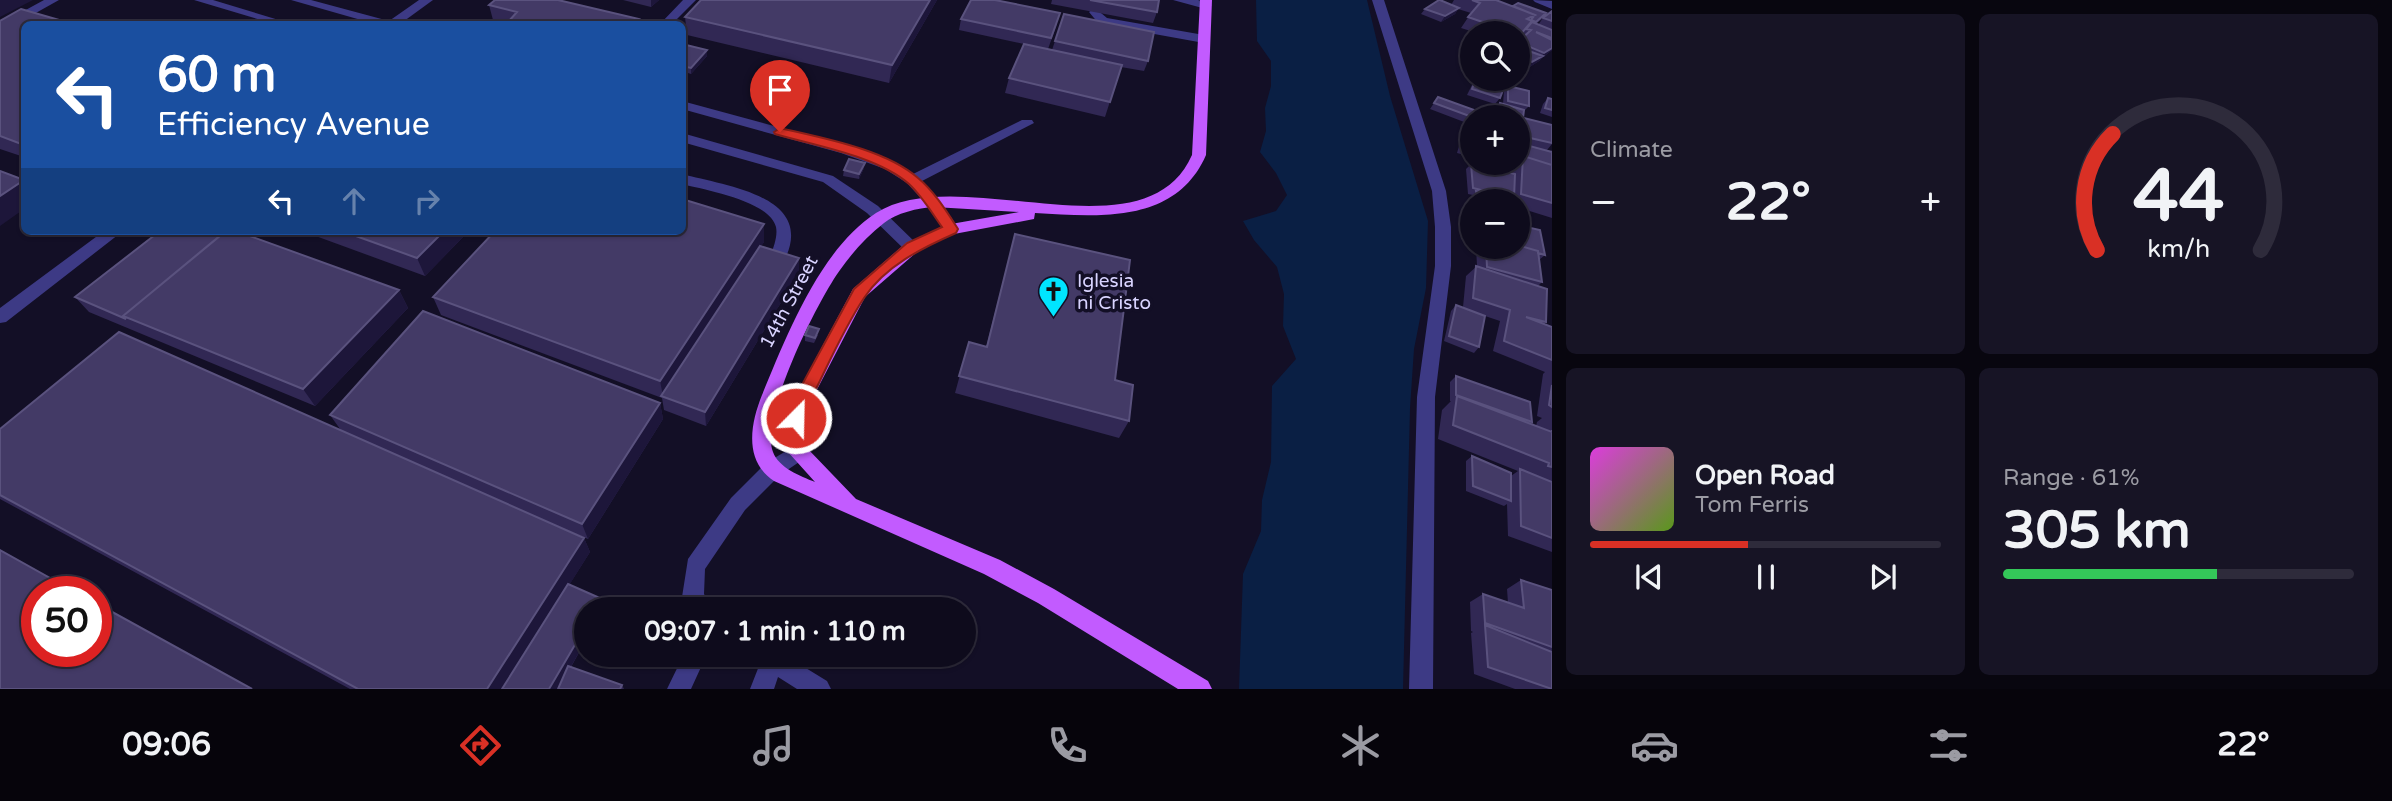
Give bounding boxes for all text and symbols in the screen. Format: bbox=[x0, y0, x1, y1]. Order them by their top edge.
map controls bbox=[1460, 21, 1530, 259]
button: search bbox=[1460, 21, 1530, 91]
text: 60 m bbox=[157, 46, 276, 105]
icon: left bbox=[42, 49, 133, 140]
pin bbox=[750, 60, 810, 132]
icon: arrive bbox=[761, 71, 799, 109]
button: + bbox=[1460, 105, 1530, 175]
text: Efficiency Avenue bbox=[157, 106, 430, 144]
text: Climate bbox=[1590, 136, 1673, 164]
text: 44 bbox=[2133, 153, 2224, 241]
text: 22° bbox=[1726, 171, 1811, 234]
text: − bbox=[1590, 180, 1617, 226]
text: + bbox=[1920, 180, 1941, 226]
icon: left bbox=[262, 182, 300, 220]
icon: ahead bbox=[335, 182, 373, 220]
icon: right bbox=[408, 182, 446, 220]
button: − bbox=[1460, 189, 1530, 259]
text: km/h bbox=[2147, 234, 2210, 264]
street label: 14th Street bbox=[755, 252, 823, 352]
place label: Iglesia ni Cristo bbox=[1077, 270, 1151, 314]
church icon: Iglesia ni Cristo bbox=[1037, 275, 1071, 319]
position arrow bbox=[759, 381, 833, 455]
text: Open Road bbox=[1695, 460, 1835, 491]
text: Range · 61% bbox=[2003, 464, 2139, 492]
text: Tom Ferris bbox=[1695, 491, 1809, 519]
text: 305 km bbox=[2003, 499, 2191, 562]
icon: previous bbox=[1630, 558, 1668, 596]
icon: pause bbox=[1747, 558, 1785, 596]
icon: next bbox=[1864, 558, 1902, 596]
speed limit sign: 50 bbox=[21, 576, 112, 667]
text: 09:07 · 1 min · 110 m bbox=[644, 616, 906, 647]
icon: directions bbox=[456, 721, 505, 770]
icon: music bbox=[749, 721, 798, 770]
icon: phone bbox=[1043, 721, 1092, 770]
icon: climate bbox=[1336, 721, 1385, 770]
icon: car bbox=[1630, 721, 1679, 770]
icon: filters bbox=[1924, 721, 1973, 770]
text: 09:06 bbox=[122, 726, 211, 764]
text: 22° bbox=[2217, 726, 2270, 764]

